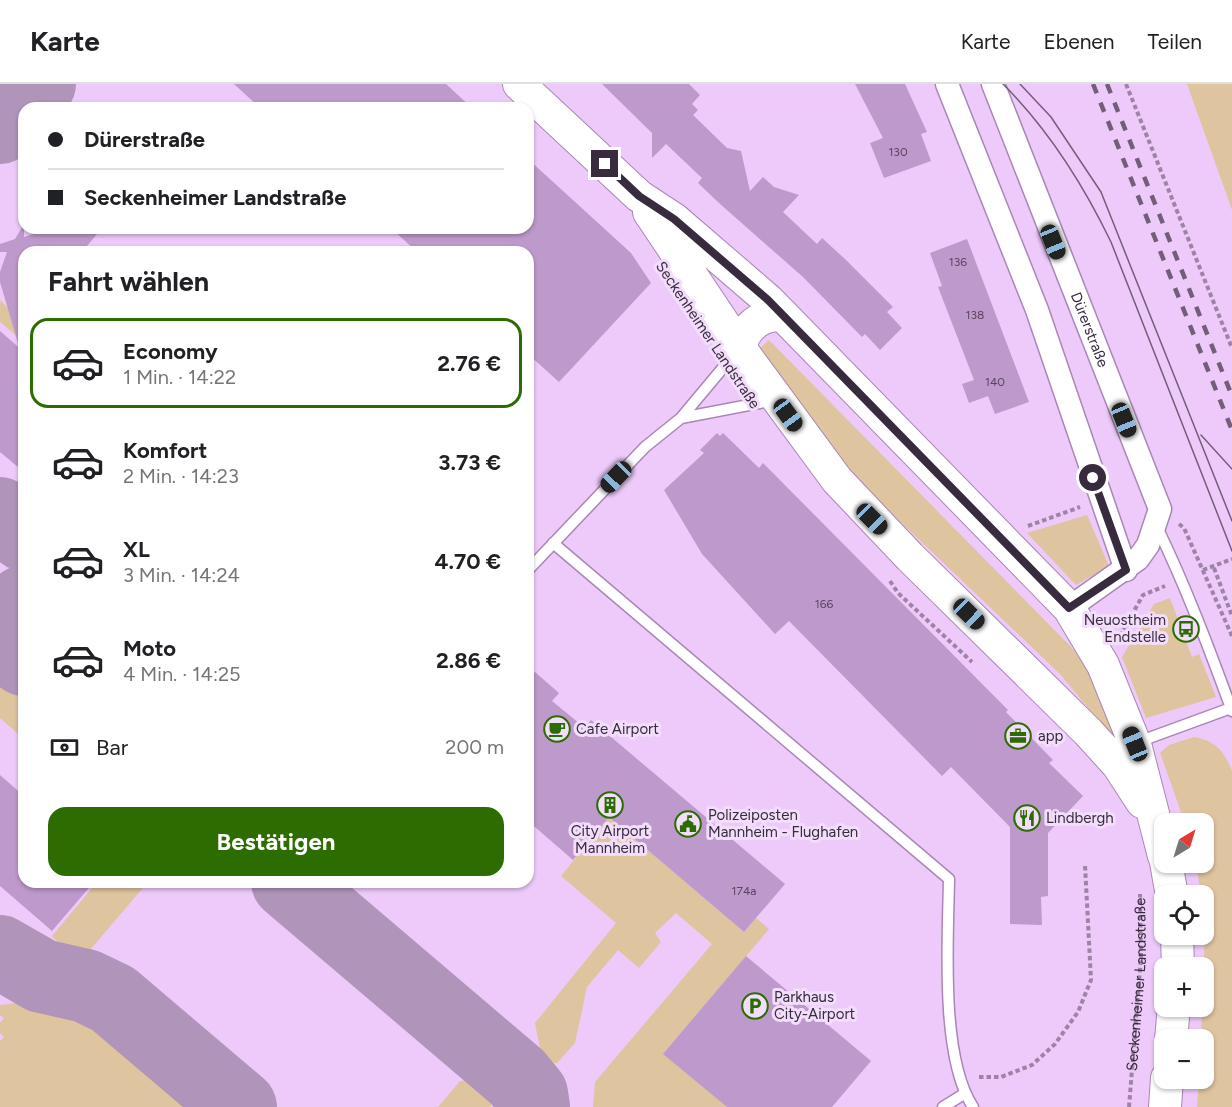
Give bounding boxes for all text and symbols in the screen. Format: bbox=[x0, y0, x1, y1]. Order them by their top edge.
text: Karte bbox=[30, 24, 100, 58]
text: Karte bbox=[961, 29, 1010, 54]
text: Ebenen bbox=[1043, 29, 1115, 54]
text: Teilen bbox=[1148, 29, 1202, 54]
text: Dürerstraße bbox=[84, 126, 205, 153]
house number: 130 bbox=[888, 145, 908, 159]
route end bbox=[591, 150, 618, 177]
text: Seckenheimer Landstraße bbox=[84, 184, 346, 211]
car bbox=[1038, 222, 1068, 262]
house number: 136 bbox=[949, 255, 967, 269]
street label: Seckenheimer Landstraße bbox=[652, 258, 764, 412]
text: Fahrt wählen bbox=[48, 265, 209, 298]
street label: Dürerstraße bbox=[1067, 290, 1112, 370]
house number: 138 bbox=[966, 308, 984, 322]
icon: car bbox=[51, 336, 105, 390]
text: Economy bbox=[123, 338, 218, 365]
text: 2.76 € bbox=[437, 350, 501, 377]
text: 1 Min. · 14:22 bbox=[123, 365, 236, 389]
house number: 140 bbox=[985, 375, 1005, 389]
car bbox=[770, 395, 806, 435]
car bbox=[1109, 400, 1139, 440]
icon: car bbox=[51, 435, 105, 489]
text: Komfort bbox=[123, 437, 207, 464]
text: 3.73 € bbox=[438, 449, 501, 476]
car bbox=[597, 458, 635, 496]
text: 2 Min. · 14:23 bbox=[123, 464, 239, 488]
route start bbox=[1079, 464, 1106, 491]
car bbox=[853, 500, 891, 538]
icon: car bbox=[51, 534, 105, 588]
text: XL bbox=[123, 536, 150, 563]
text: 4.70 € bbox=[435, 548, 501, 575]
text: 3 Min. · 14:24 bbox=[123, 563, 240, 587]
car bbox=[950, 595, 988, 633]
house number: 166 bbox=[815, 597, 833, 611]
place label: Neuostheim Endstelle bbox=[1084, 611, 1166, 646]
bus stop icon: Neuostheim Endstelle bbox=[1171, 614, 1201, 644]
icon: car bbox=[51, 633, 105, 687]
text: Moto bbox=[123, 635, 176, 662]
text: 2.86 € bbox=[436, 647, 501, 674]
text: 4 Min. · 14:25 bbox=[123, 662, 241, 686]
cafe icon: Cafe Airport bbox=[542, 714, 572, 744]
place label: Cafe Airport bbox=[576, 720, 659, 738]
office icon: app bbox=[1003, 721, 1033, 751]
car bbox=[1120, 724, 1150, 764]
place label: app bbox=[1038, 727, 1064, 745]
icon: cash bbox=[48, 731, 81, 764]
text: Bar bbox=[96, 734, 128, 761]
text: 200 m bbox=[445, 735, 504, 759]
building icon: City Airport Mannheim bbox=[595, 790, 625, 820]
restaurant icon: Lindbergh bbox=[1012, 803, 1042, 833]
place label: Polizeiposten Mannheim - Flughafen bbox=[708, 806, 858, 841]
button: Bestätigen bbox=[48, 807, 504, 876]
public building icon: Polizeiposten Mannheim - Flughafen bbox=[673, 809, 703, 839]
place label: Lindbergh bbox=[1046, 809, 1114, 827]
north arrow bbox=[1154, 813, 1214, 873]
map controls bbox=[1154, 813, 1214, 1089]
place label: City Airport Mannheim bbox=[571, 822, 650, 857]
house number: 174a bbox=[732, 884, 756, 898]
button: locate bbox=[1154, 885, 1214, 945]
street label: Seckenheimer Landstraße bbox=[1123, 897, 1150, 1072]
button: + bbox=[1154, 957, 1214, 1017]
place label: Parkhaus City-Airport bbox=[774, 988, 855, 1023]
parking icon: Parkhaus City-Airport bbox=[740, 991, 770, 1021]
button: − bbox=[1154, 1029, 1214, 1089]

